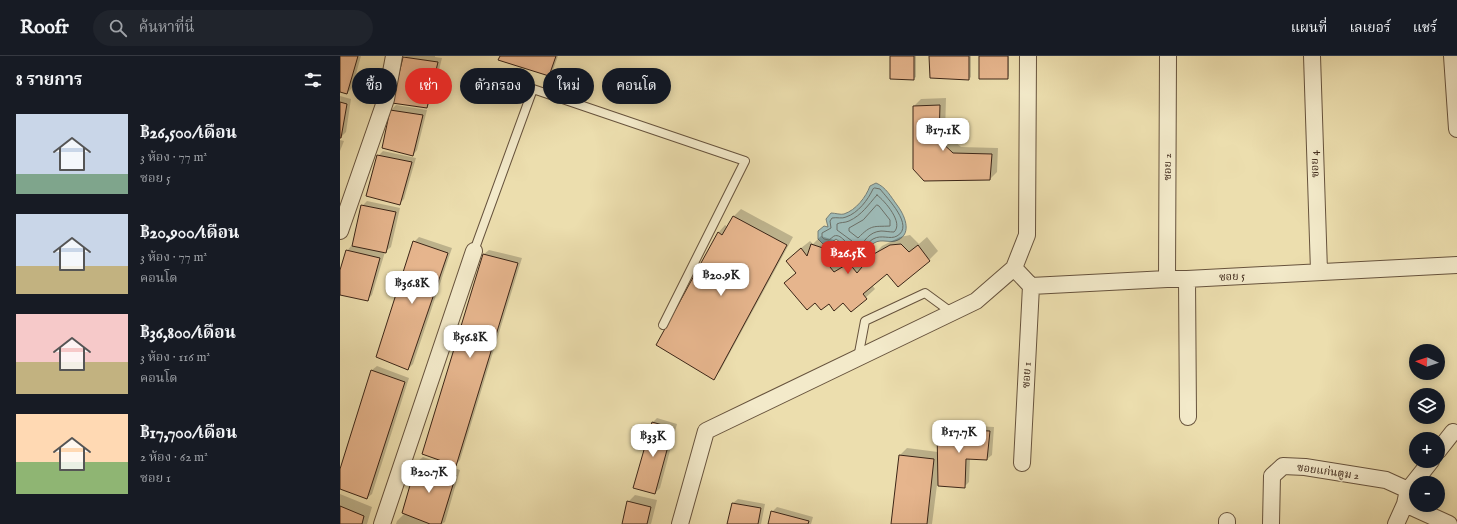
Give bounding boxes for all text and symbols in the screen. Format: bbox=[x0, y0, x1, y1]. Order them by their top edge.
search box bbox=[93, 10, 373, 46]
text: Roofr bbox=[20, 16, 69, 40]
icon: search bbox=[107, 17, 129, 39]
text: ค้นหาที่นี่ bbox=[139, 18, 195, 37]
text: แผนที่ bbox=[1291, 19, 1327, 37]
text: เลเยอร์ bbox=[1349, 19, 1391, 37]
text: แชร์ bbox=[1413, 19, 1437, 37]
chip: ซื้อ bbox=[352, 68, 397, 104]
chip: เช่า bbox=[405, 68, 452, 104]
chip: ตัวกรอง bbox=[460, 68, 535, 104]
chip: ใหม่ bbox=[543, 68, 594, 104]
chip: คอนโด bbox=[602, 68, 671, 104]
icon: filters bbox=[302, 69, 324, 91]
text: 8 รายการ bbox=[16, 70, 82, 91]
pin: ฿17.1K bbox=[910, 118, 976, 152]
text: ฿17.1K bbox=[925, 122, 961, 139]
text: ฿26,500/เดือน bbox=[140, 123, 237, 144]
icon: home bbox=[48, 130, 96, 178]
text: 3 ห้อง · 77 m² bbox=[140, 149, 207, 166]
street label: ซอย 4 bbox=[1308, 149, 1322, 178]
street label: ซอย 2 bbox=[1161, 153, 1175, 181]
text: ซอย 5 bbox=[140, 170, 171, 187]
text: ฿20,900/เดือน bbox=[140, 223, 239, 244]
icon: home bbox=[48, 230, 96, 278]
pin: ฿26.5K bbox=[815, 241, 881, 275]
text: ฿26.5K bbox=[830, 245, 866, 262]
text: 3 ห้อง · 77 m² bbox=[140, 249, 207, 266]
pin: ฿20.9K bbox=[688, 263, 754, 297]
text: ฿20.9K bbox=[702, 267, 740, 284]
street label: ซอย 5 bbox=[1219, 269, 1245, 285]
text: คอนโด bbox=[140, 270, 178, 287]
pin: ฿36.8K bbox=[379, 271, 445, 305]
text: ฿36.8K bbox=[395, 275, 429, 292]
text: ฿36,800/เดือน bbox=[140, 323, 236, 344]
pin: ฿56.8K bbox=[437, 325, 503, 359]
text: ฿56.8K bbox=[453, 329, 487, 346]
icon: home bbox=[48, 330, 96, 378]
north arrow bbox=[1409, 344, 1445, 380]
map controls bbox=[1409, 344, 1445, 512]
text: 3 ห้อง · 116 m² bbox=[140, 349, 210, 366]
street label: ซอย 1 bbox=[1019, 362, 1035, 388]
text: คอนโด bbox=[140, 370, 178, 387]
button: layers bbox=[1409, 388, 1445, 424]
pin: ฿17.7K bbox=[926, 420, 992, 454]
text: ฿17,700/เดือน bbox=[140, 423, 237, 444]
pin: ฿33K bbox=[629, 424, 677, 458]
text: ฿17.7K bbox=[941, 424, 977, 441]
text: ฿33K bbox=[640, 428, 666, 445]
icon: home bbox=[48, 430, 96, 478]
button: + bbox=[1409, 432, 1445, 468]
text: 2 ห้อง · 62 m² bbox=[140, 449, 208, 466]
pin: ฿20.7K bbox=[396, 460, 462, 494]
street label: ซอยแก่นตูม 2 bbox=[1296, 461, 1360, 483]
text: ฿20.7K bbox=[410, 464, 448, 481]
text: ซอย 1 bbox=[140, 470, 171, 487]
button: − bbox=[1409, 476, 1445, 512]

